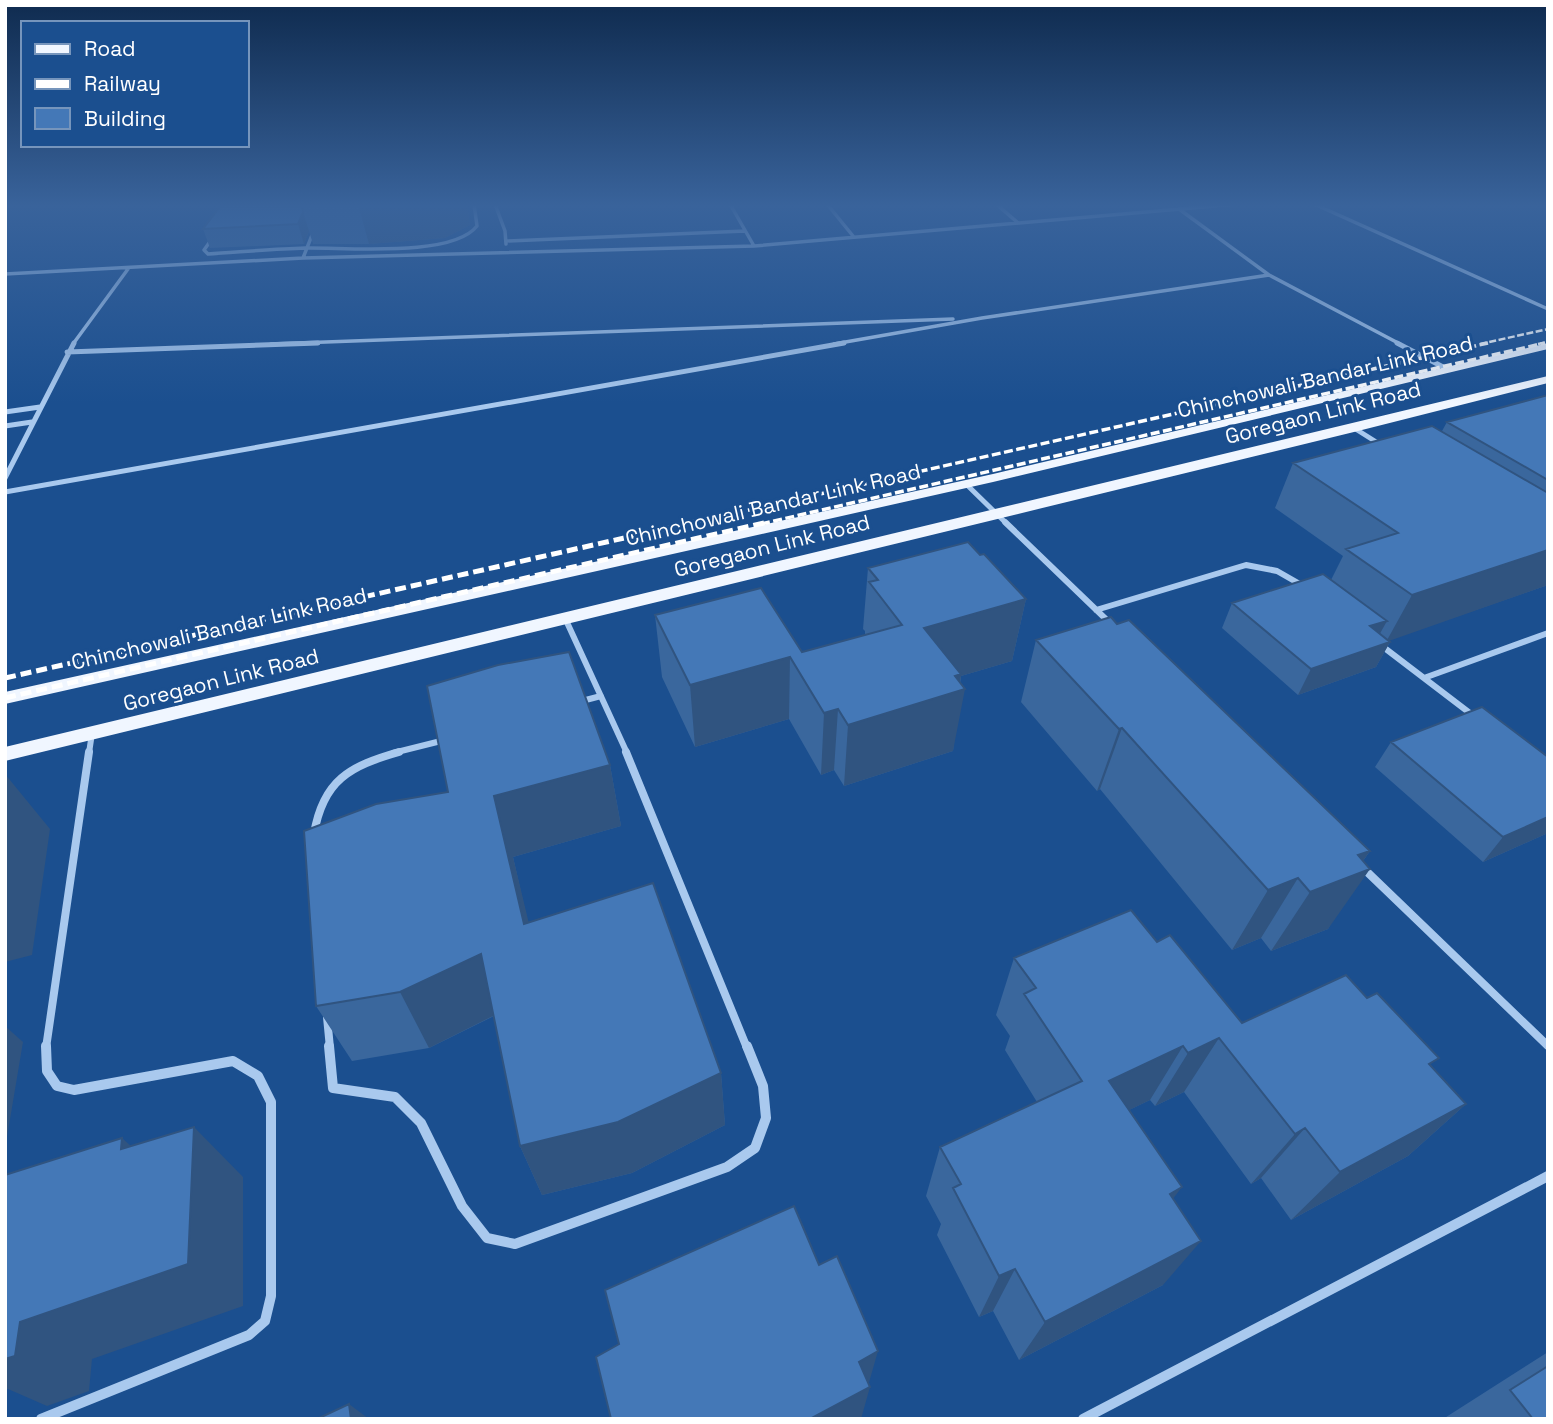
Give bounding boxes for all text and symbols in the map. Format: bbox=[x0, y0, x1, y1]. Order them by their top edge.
legend bbox=[21, 21, 248, 147]
text: Road bbox=[84, 35, 136, 62]
text: Railway bbox=[84, 70, 161, 97]
text: Building bbox=[84, 105, 166, 132]
street label: Chinchowali Bandar Link Road bbox=[1175, 329, 1475, 424]
street label: Goregaon Link Road bbox=[1222, 375, 1424, 450]
street label: Chinchowali Bandar Link Road bbox=[623, 457, 923, 552]
street label: Goregaon Link Road bbox=[671, 508, 873, 583]
street label: Chinchowali Bandar Link Road bbox=[69, 581, 369, 676]
street label: Goregaon Link Road bbox=[120, 642, 322, 717]

